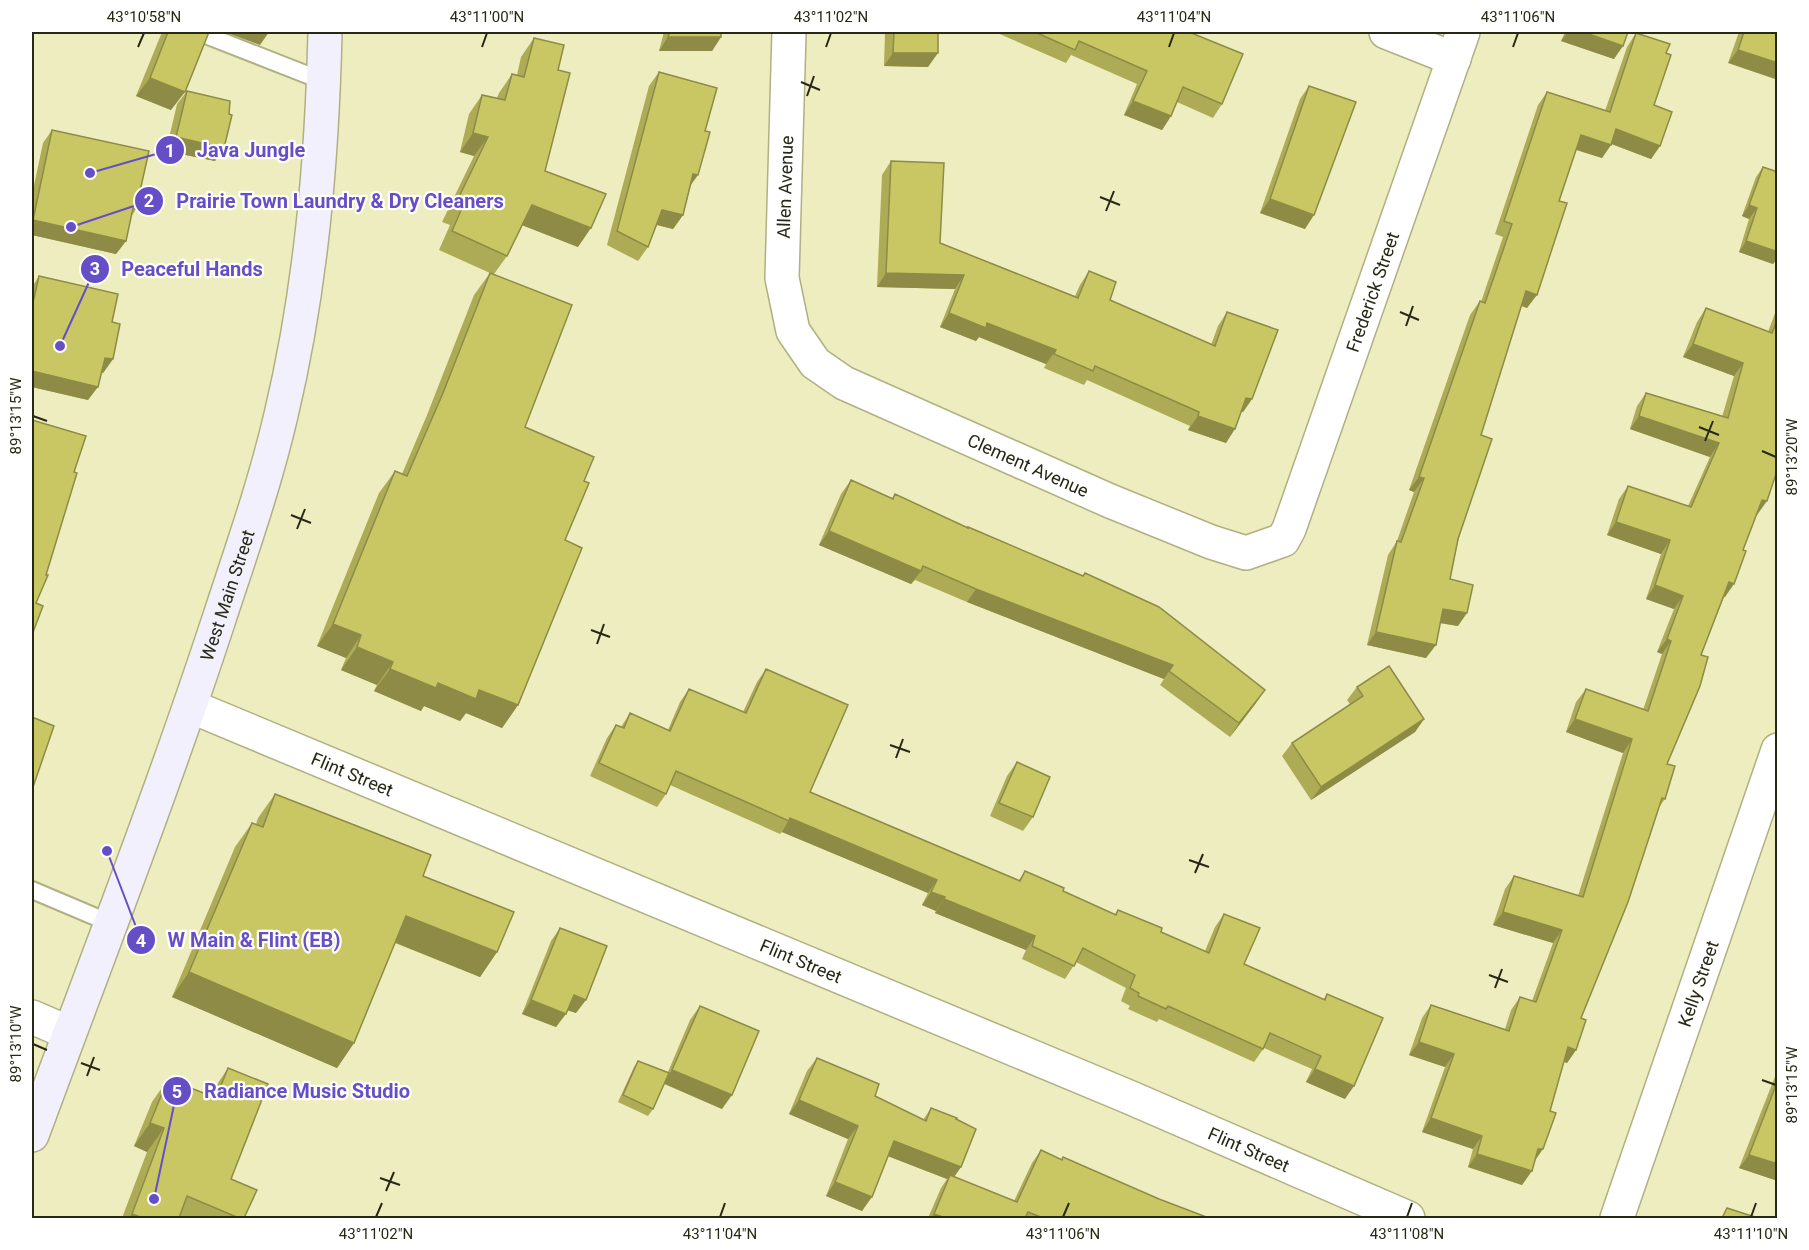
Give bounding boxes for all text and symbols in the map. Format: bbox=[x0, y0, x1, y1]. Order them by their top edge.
text: 43°10'58"N bbox=[107, 8, 181, 26]
text: 43°11'00"N bbox=[450, 8, 524, 26]
text: 43°11'02"N bbox=[794, 8, 868, 26]
text: 43°11'04"N bbox=[1137, 8, 1211, 26]
text: 43°11'06"N bbox=[1481, 8, 1555, 26]
callout: Java Jungle bbox=[155, 131, 317, 169]
street label: Allen Avenue bbox=[773, 135, 797, 239]
text: Java Jungle bbox=[197, 138, 305, 162]
text: 1 bbox=[165, 140, 175, 161]
callout: Prairie Town Laundry & Dry Cleaners bbox=[134, 182, 516, 220]
text: Prairie Town Laundry & Dry Cleaners bbox=[176, 189, 504, 213]
text: 2 bbox=[144, 190, 154, 211]
street label: Frederick Street bbox=[1341, 229, 1403, 355]
callout: Peaceful Hands bbox=[80, 250, 275, 288]
text: Peaceful Hands bbox=[121, 257, 263, 281]
text: 3 bbox=[90, 258, 100, 279]
text: 89°13'15"W bbox=[7, 378, 25, 454]
text: 89°13'20"W bbox=[1783, 419, 1801, 495]
street label: Clement Avenue bbox=[965, 429, 1092, 501]
street label: West Main Street bbox=[195, 527, 258, 663]
street label: Flint Street bbox=[308, 747, 397, 800]
callout: W Main & Flint (EB) bbox=[126, 921, 352, 959]
text: W Main & Flint (EB) bbox=[168, 928, 340, 952]
text: 4 bbox=[136, 930, 146, 951]
street label: Flint Street bbox=[757, 934, 845, 987]
street label: Kelly Street bbox=[1673, 937, 1722, 1029]
text: 89°13'10"W bbox=[7, 1006, 25, 1082]
text: 89°13'15"W bbox=[1783, 1047, 1801, 1123]
callout: Radiance Music Studio bbox=[162, 1072, 422, 1110]
text: Radiance Music Studio bbox=[204, 1079, 410, 1103]
text: 5 bbox=[172, 1081, 182, 1102]
street label: Flint Street bbox=[1205, 1122, 1293, 1176]
text: 43°11'02"N bbox=[339, 1225, 413, 1243]
text: 43°11'04"N bbox=[683, 1225, 757, 1243]
text: 43°11'06"N bbox=[1026, 1225, 1100, 1243]
text: 43°11'08"N bbox=[1370, 1225, 1444, 1243]
text: 43°11'10"N bbox=[1714, 1225, 1788, 1243]

